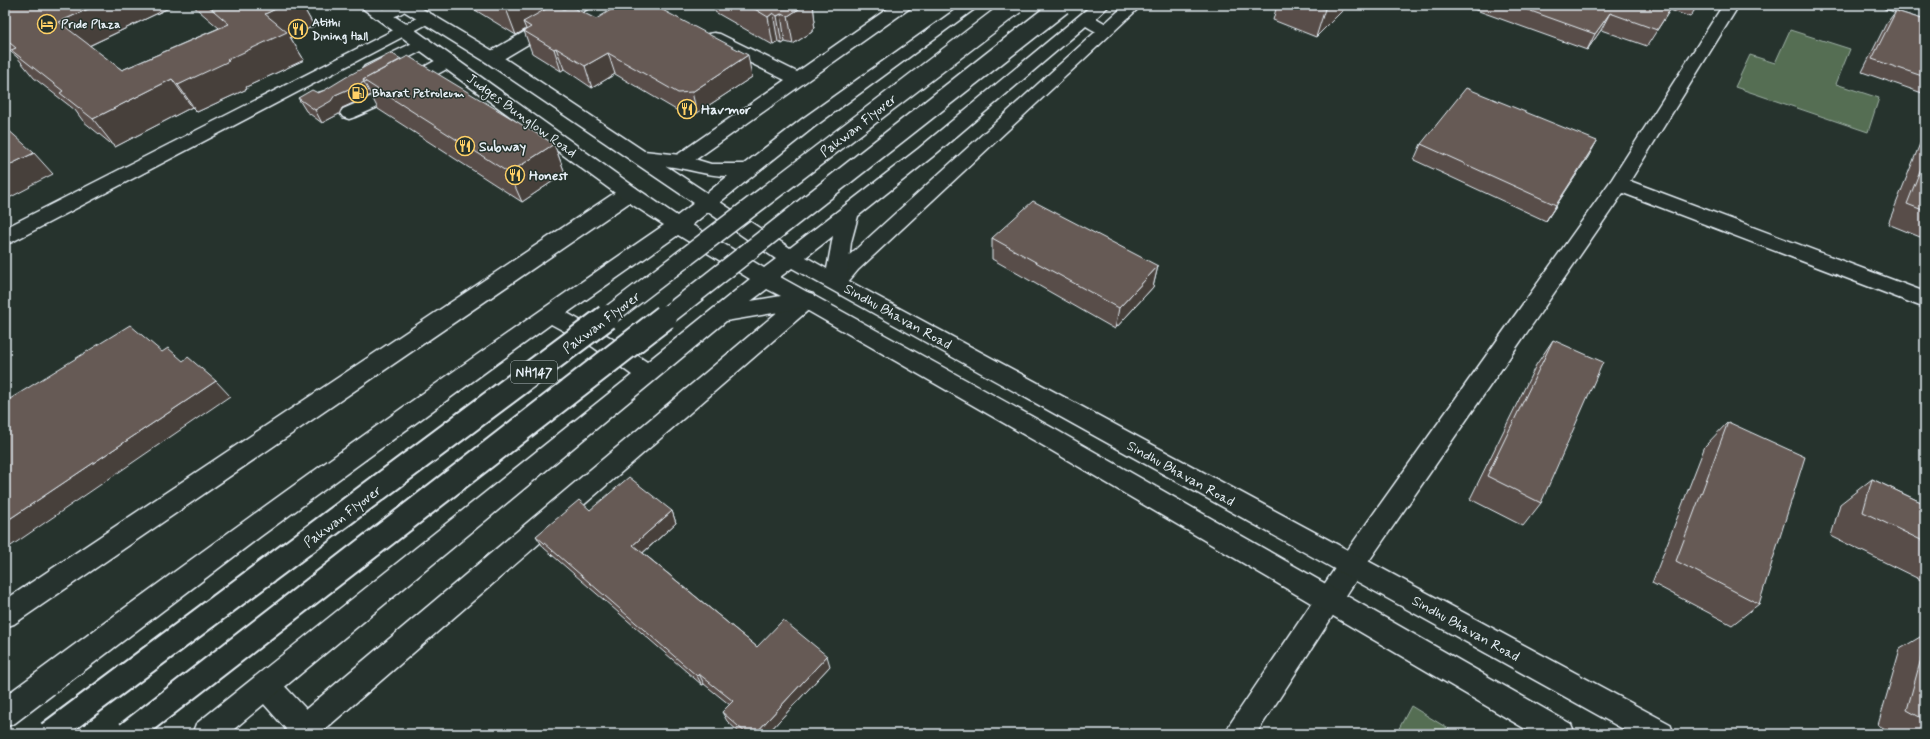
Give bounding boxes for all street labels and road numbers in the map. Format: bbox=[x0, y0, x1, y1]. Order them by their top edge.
street label: Judges Bunglow Road bbox=[462, 70, 580, 163]
street label: Pakwan Flyover bbox=[816, 90, 901, 162]
street label: Sindhu Bhavan Road bbox=[840, 280, 955, 354]
street label: Pakwan Flyover bbox=[559, 288, 644, 358]
road number: NH147 bbox=[511, 361, 557, 383]
street label: Sindhu Bhavan Road bbox=[1123, 437, 1238, 511]
street label: Pakwan Flyover bbox=[300, 482, 385, 552]
street label: Sindhu Bhavan Road bbox=[1408, 592, 1523, 666]

